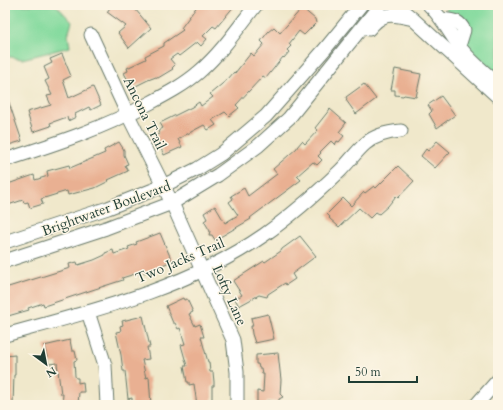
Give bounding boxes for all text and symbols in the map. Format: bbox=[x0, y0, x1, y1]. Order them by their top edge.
street label: Ancona Trail bbox=[119, 74, 170, 153]
street label: Brightwater Boulevard bbox=[39, 176, 174, 241]
street label: Two Jacks Trail bbox=[133, 233, 228, 288]
street label: Lofty Lane bbox=[208, 262, 251, 329]
north arrow bbox=[26, 344, 66, 384]
scale bar bbox=[349, 358, 417, 384]
text: N bbox=[43, 363, 59, 381]
text: 50 m bbox=[355, 364, 382, 380]

